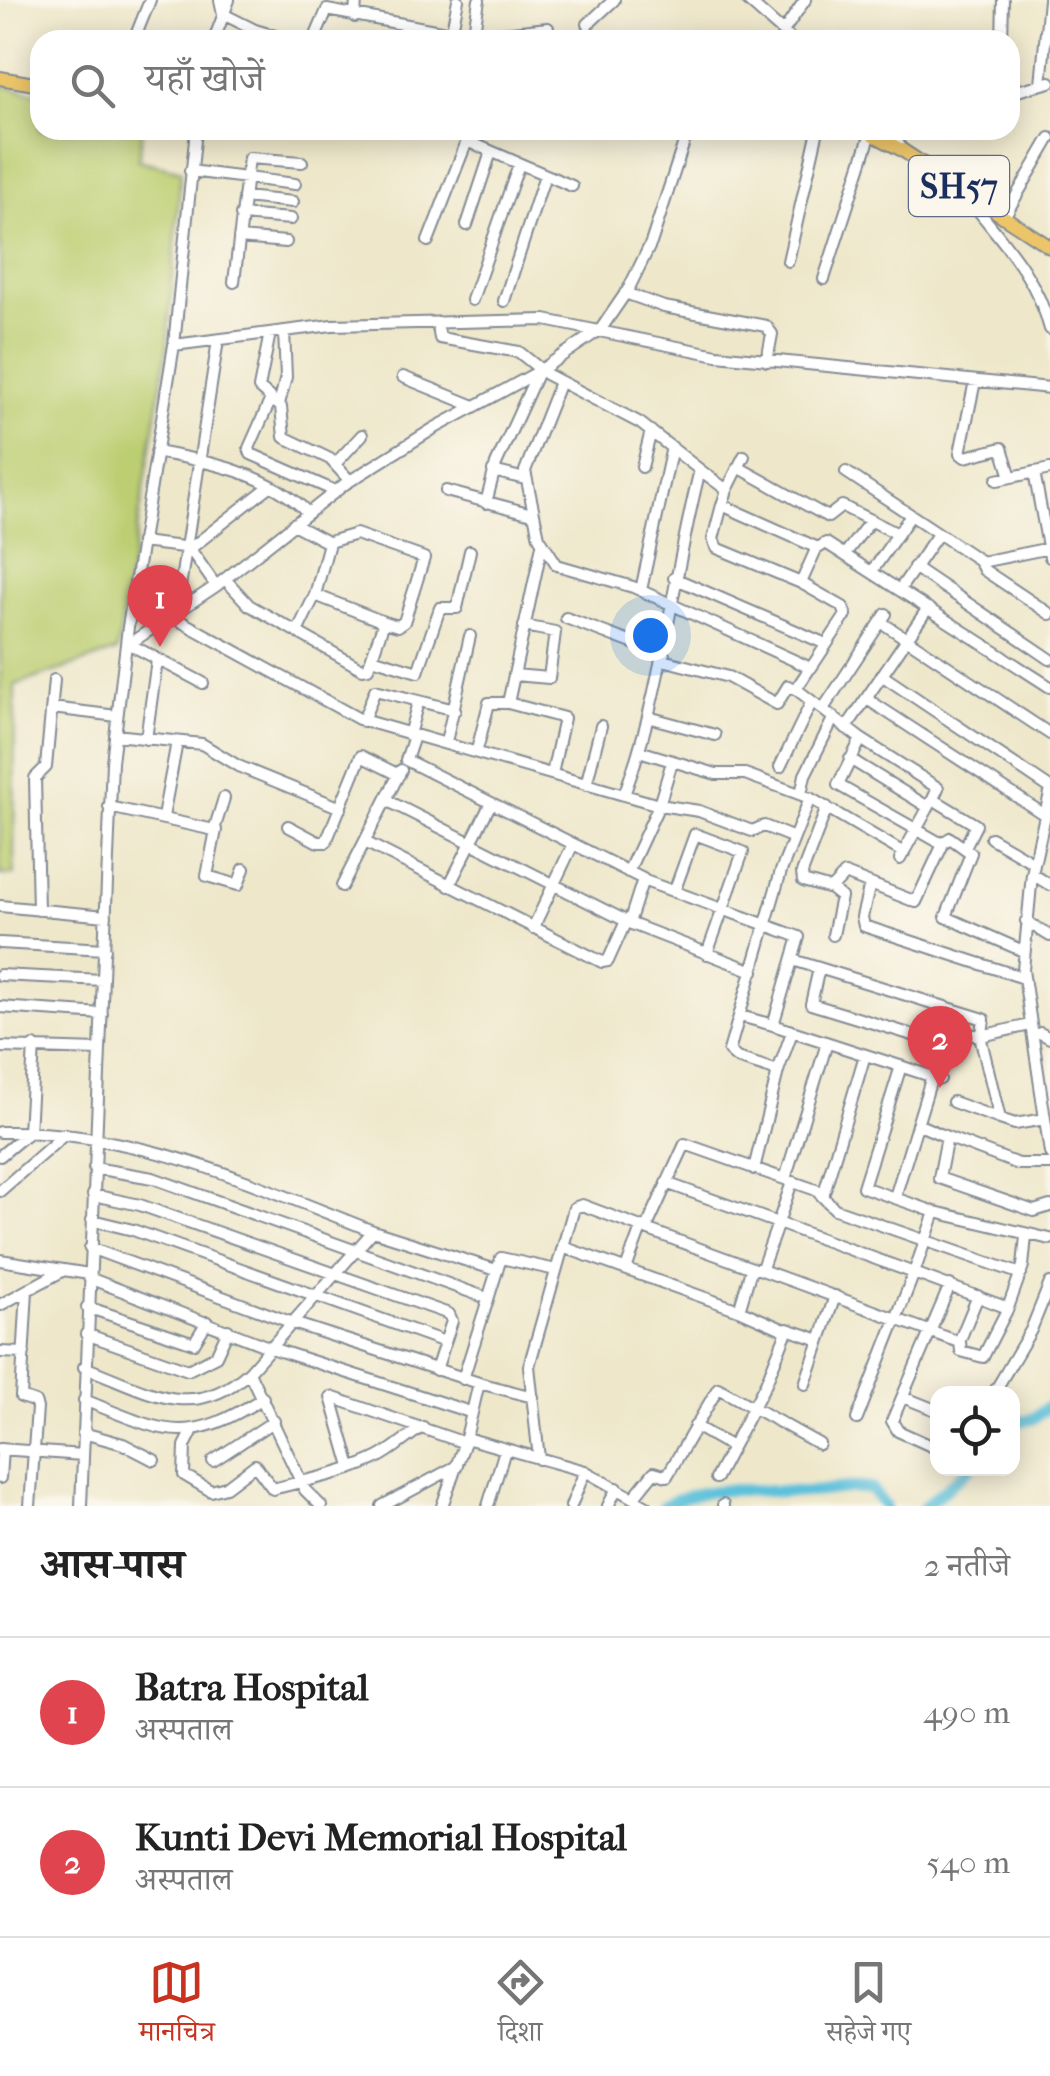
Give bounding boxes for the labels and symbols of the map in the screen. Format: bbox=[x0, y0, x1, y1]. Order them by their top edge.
road number: SH57 bbox=[909, 156, 1009, 216]
pin: 1 bbox=[128, 564, 192, 647]
your location bbox=[625, 610, 676, 661]
pin: 2 bbox=[908, 1006, 972, 1088]

